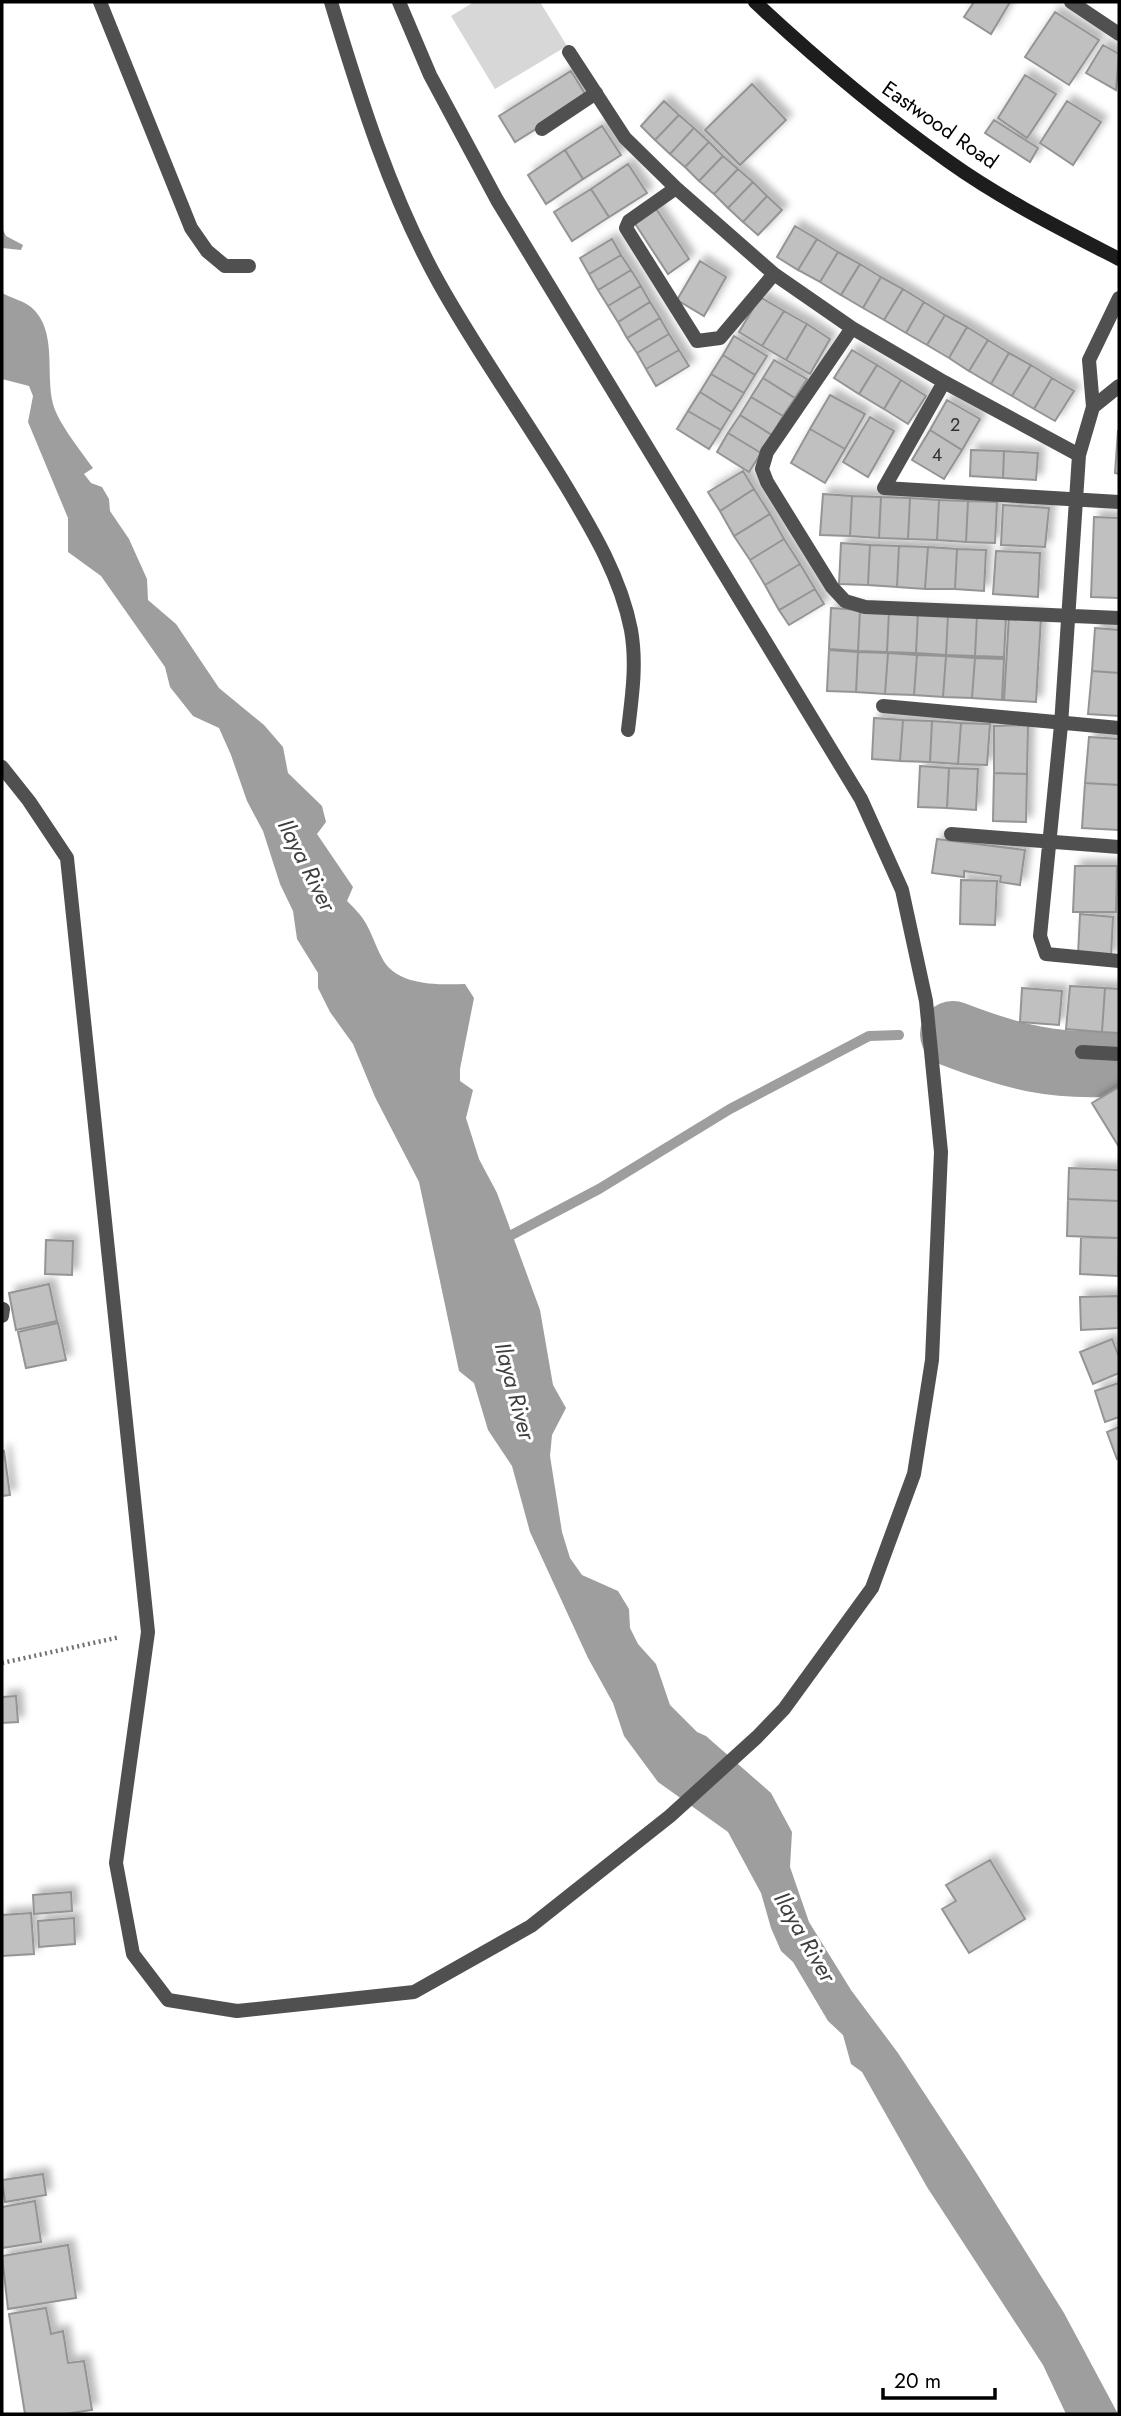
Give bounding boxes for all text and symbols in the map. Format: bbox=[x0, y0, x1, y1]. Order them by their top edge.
street label: Eastwood Road bbox=[876, 74, 1004, 176]
house number: 2 bbox=[950, 412, 960, 438]
house number: 4 bbox=[932, 442, 942, 468]
water label: Ilaya River bbox=[269, 813, 345, 918]
water label: Ilaya River bbox=[486, 1338, 545, 1445]
water label: Ilaya River bbox=[765, 1885, 845, 1990]
scale bar bbox=[883, 2356, 995, 2400]
text: 20 m bbox=[894, 2366, 941, 2396]

